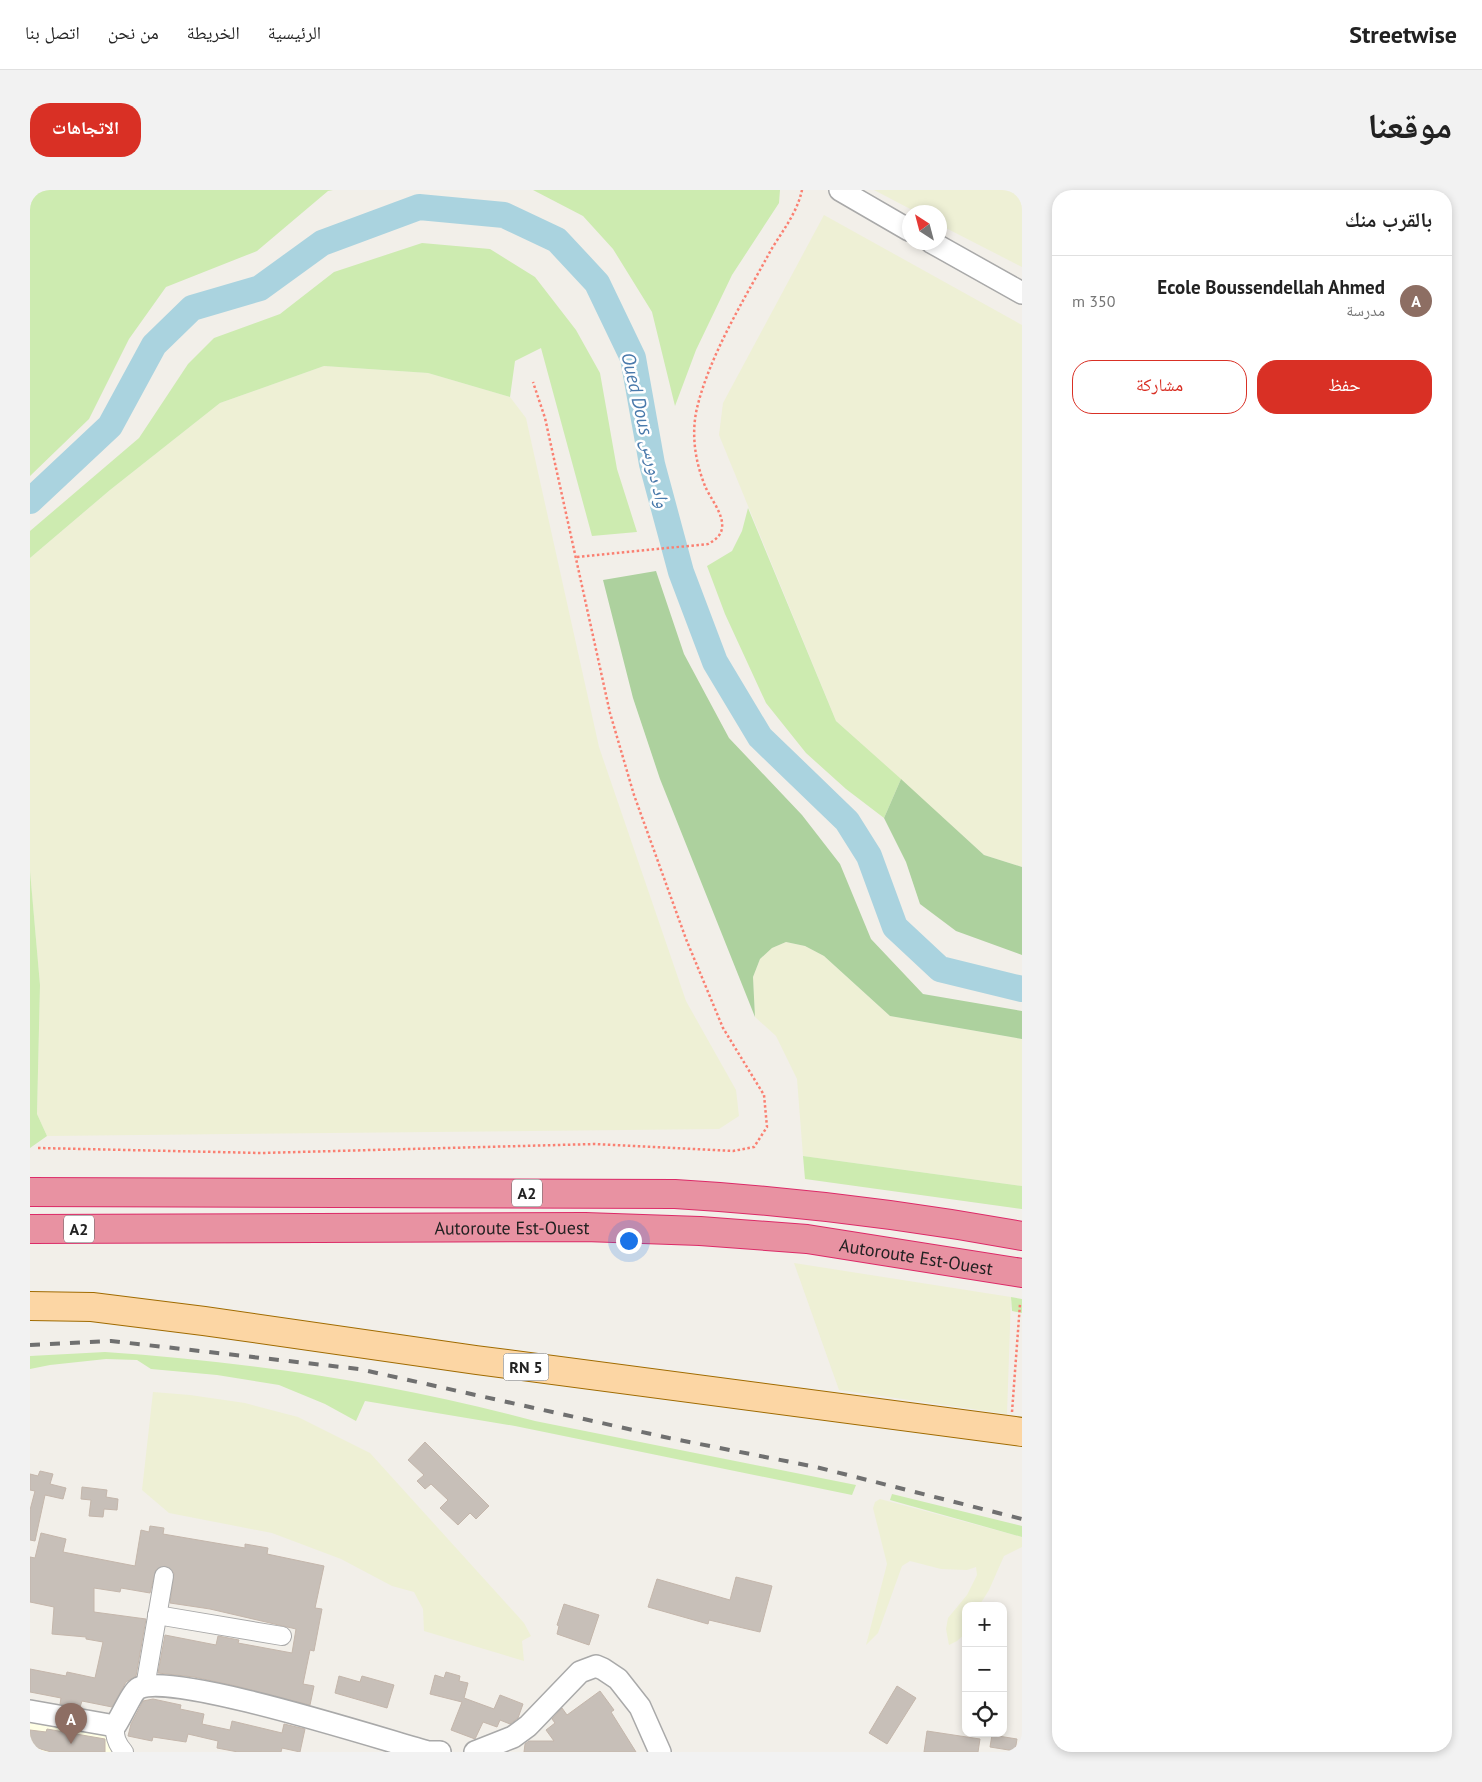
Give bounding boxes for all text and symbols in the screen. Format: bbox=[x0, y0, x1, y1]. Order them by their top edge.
text: Streetwise bbox=[1349, 19, 1457, 50]
text: اتصل بنا bbox=[25, 21, 80, 44]
text: من نحن bbox=[108, 21, 159, 44]
text: الخريطة bbox=[187, 21, 240, 44]
text: الرئيسية bbox=[268, 21, 321, 44]
text: موقعنا bbox=[1367, 102, 1452, 148]
button: الاتجاهات bbox=[30, 103, 141, 157]
north arrow bbox=[902, 205, 947, 250]
text: بالقرب منك bbox=[1345, 206, 1432, 233]
text: Ecole Boussendellah Ahmed bbox=[1157, 275, 1385, 299]
text: 350 m bbox=[1072, 291, 1115, 311]
text: A bbox=[1411, 291, 1421, 311]
text: مدرسة bbox=[1346, 300, 1385, 320]
water label: Oued Dous واد دورس bbox=[616, 350, 676, 510]
button: مشاركة bbox=[1072, 360, 1247, 414]
button: حفظ bbox=[1257, 360, 1432, 414]
road number: A2 bbox=[512, 1180, 542, 1206]
street label: Autoroute Est-Ouest bbox=[434, 1215, 590, 1239]
road number: A2 bbox=[64, 1216, 94, 1242]
your location bbox=[616, 1228, 642, 1254]
street label: Autoroute Est-Ouest bbox=[838, 1233, 995, 1280]
road number: RN 5 bbox=[504, 1354, 548, 1380]
map controls bbox=[962, 1602, 1007, 1737]
button: + bbox=[962, 1602, 1007, 1647]
button: − bbox=[962, 1647, 1007, 1692]
button: locate bbox=[962, 1692, 1007, 1737]
pin: A bbox=[55, 1703, 87, 1744]

